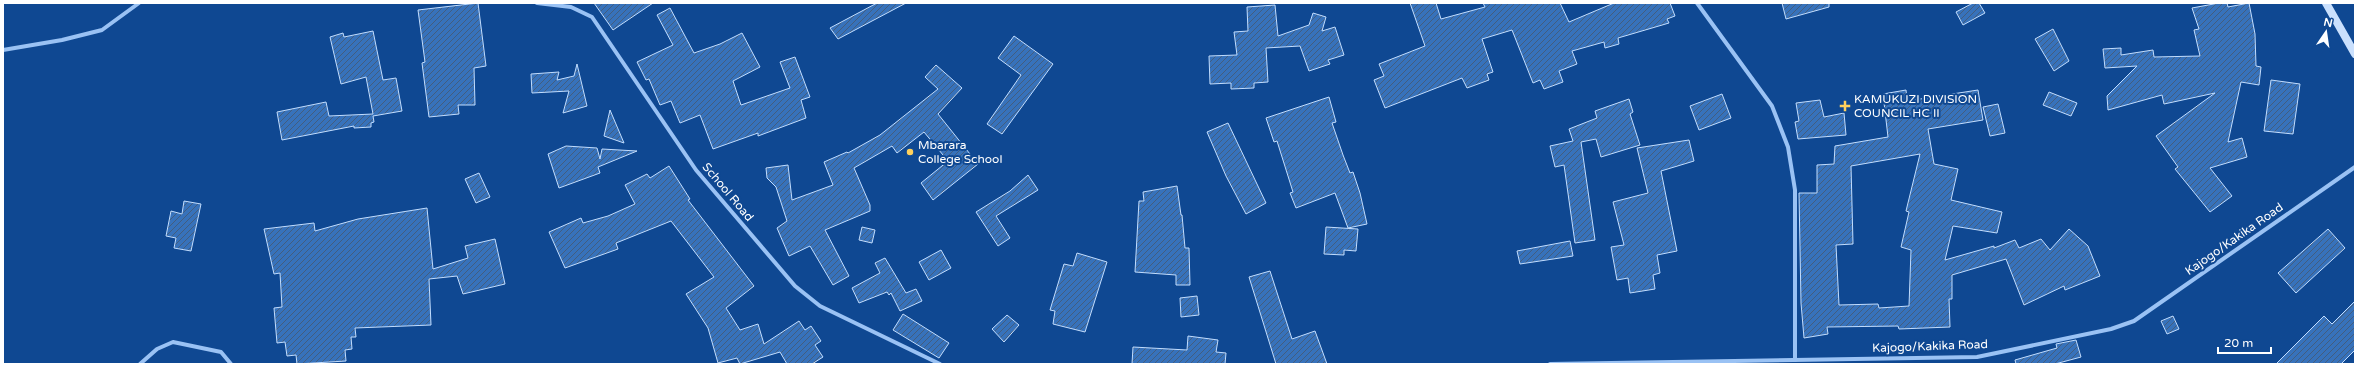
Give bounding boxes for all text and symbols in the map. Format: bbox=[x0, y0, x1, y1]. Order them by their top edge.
north arrow bbox=[2306, 12, 2346, 52]
text: N bbox=[2322, 15, 2334, 30]
place label: KAMUKUZI DIVISION COUNCIL HC II bbox=[1854, 92, 1977, 120]
marker: KAMUKUZI DIVISION COUNCIL HC II bbox=[1839, 100, 1851, 112]
place label: Mbarara College School bbox=[918, 138, 1002, 166]
marker: Mbarara College School bbox=[905, 147, 915, 157]
street label: School Road bbox=[700, 160, 756, 224]
street label: Kajogo/Kakika Road bbox=[2182, 200, 2286, 278]
scale bar bbox=[2218, 329, 2271, 355]
text: 20 m bbox=[2224, 336, 2253, 350]
street label: Kajogo/Kakika Road bbox=[1872, 337, 1988, 355]

